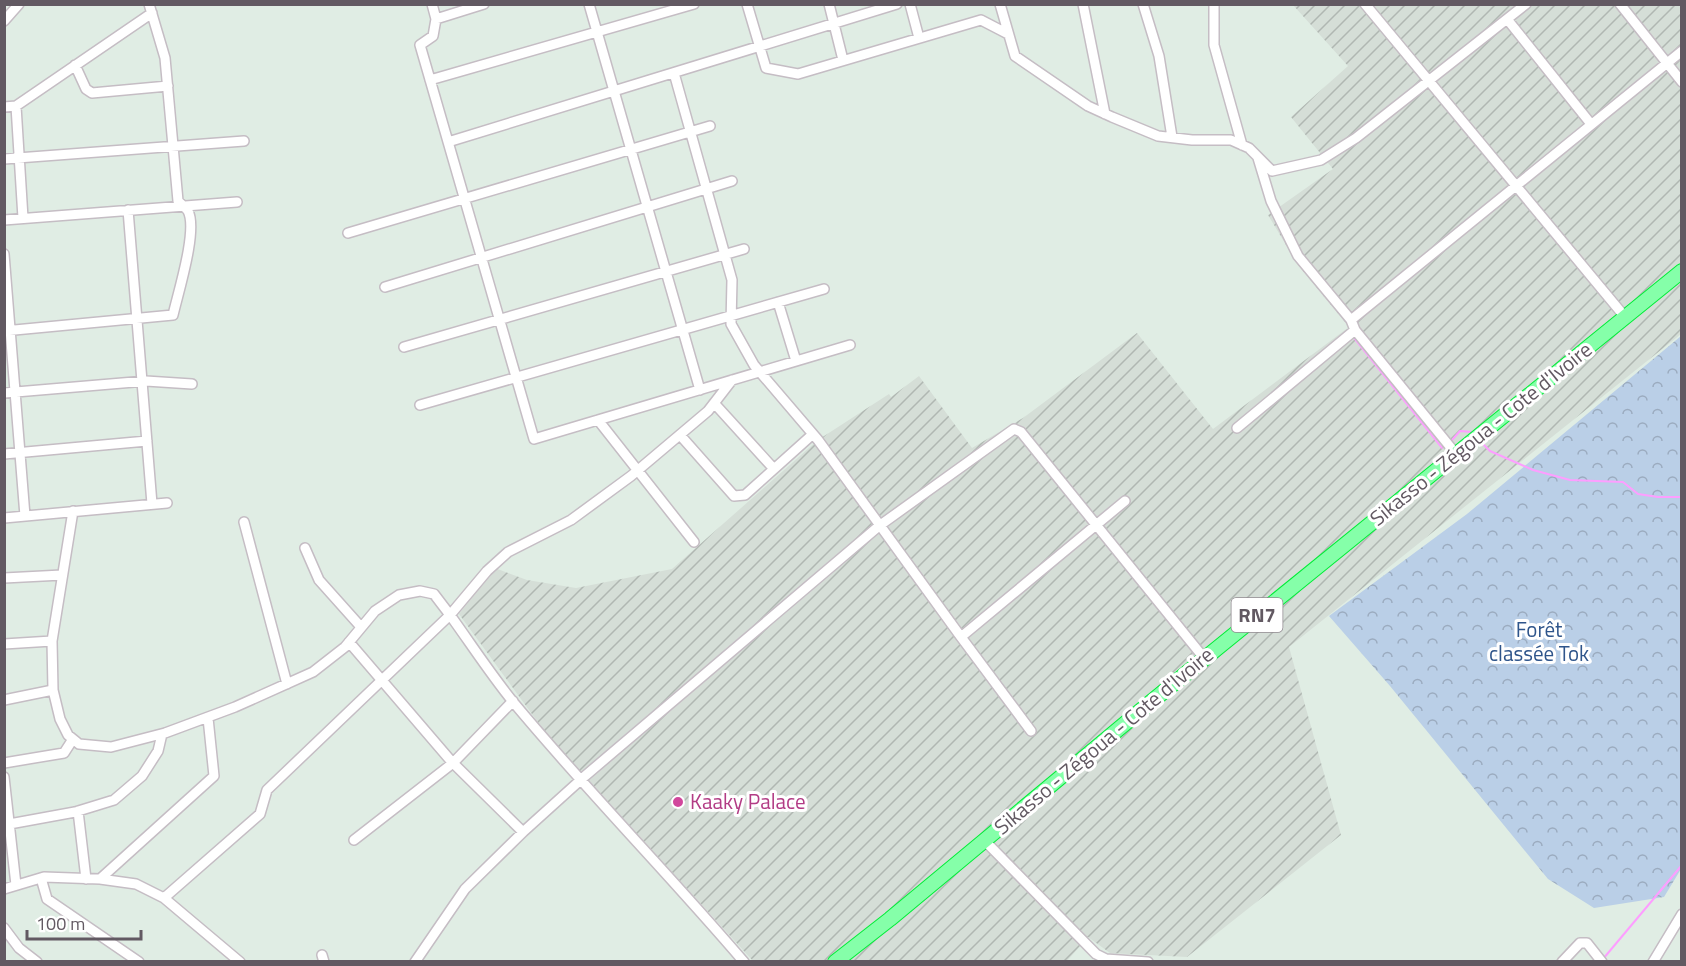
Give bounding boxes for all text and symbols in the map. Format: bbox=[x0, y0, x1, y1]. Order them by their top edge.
street label: Sikasso - Zégoua - Cote d'Ivoire bbox=[1362, 333, 1598, 533]
road number: RN7 bbox=[1232, 598, 1282, 632]
park label: Forêt classée Tok bbox=[1489, 613, 1589, 669]
street label: Sikasso - Zégoua - Cote d'Ivoire bbox=[987, 639, 1220, 842]
place label: Kaaky Palace bbox=[690, 785, 806, 817]
marker: Kaaky Palace bbox=[671, 795, 685, 809]
scale bar bbox=[27, 903, 141, 941]
text: 100 m bbox=[36, 910, 85, 937]

